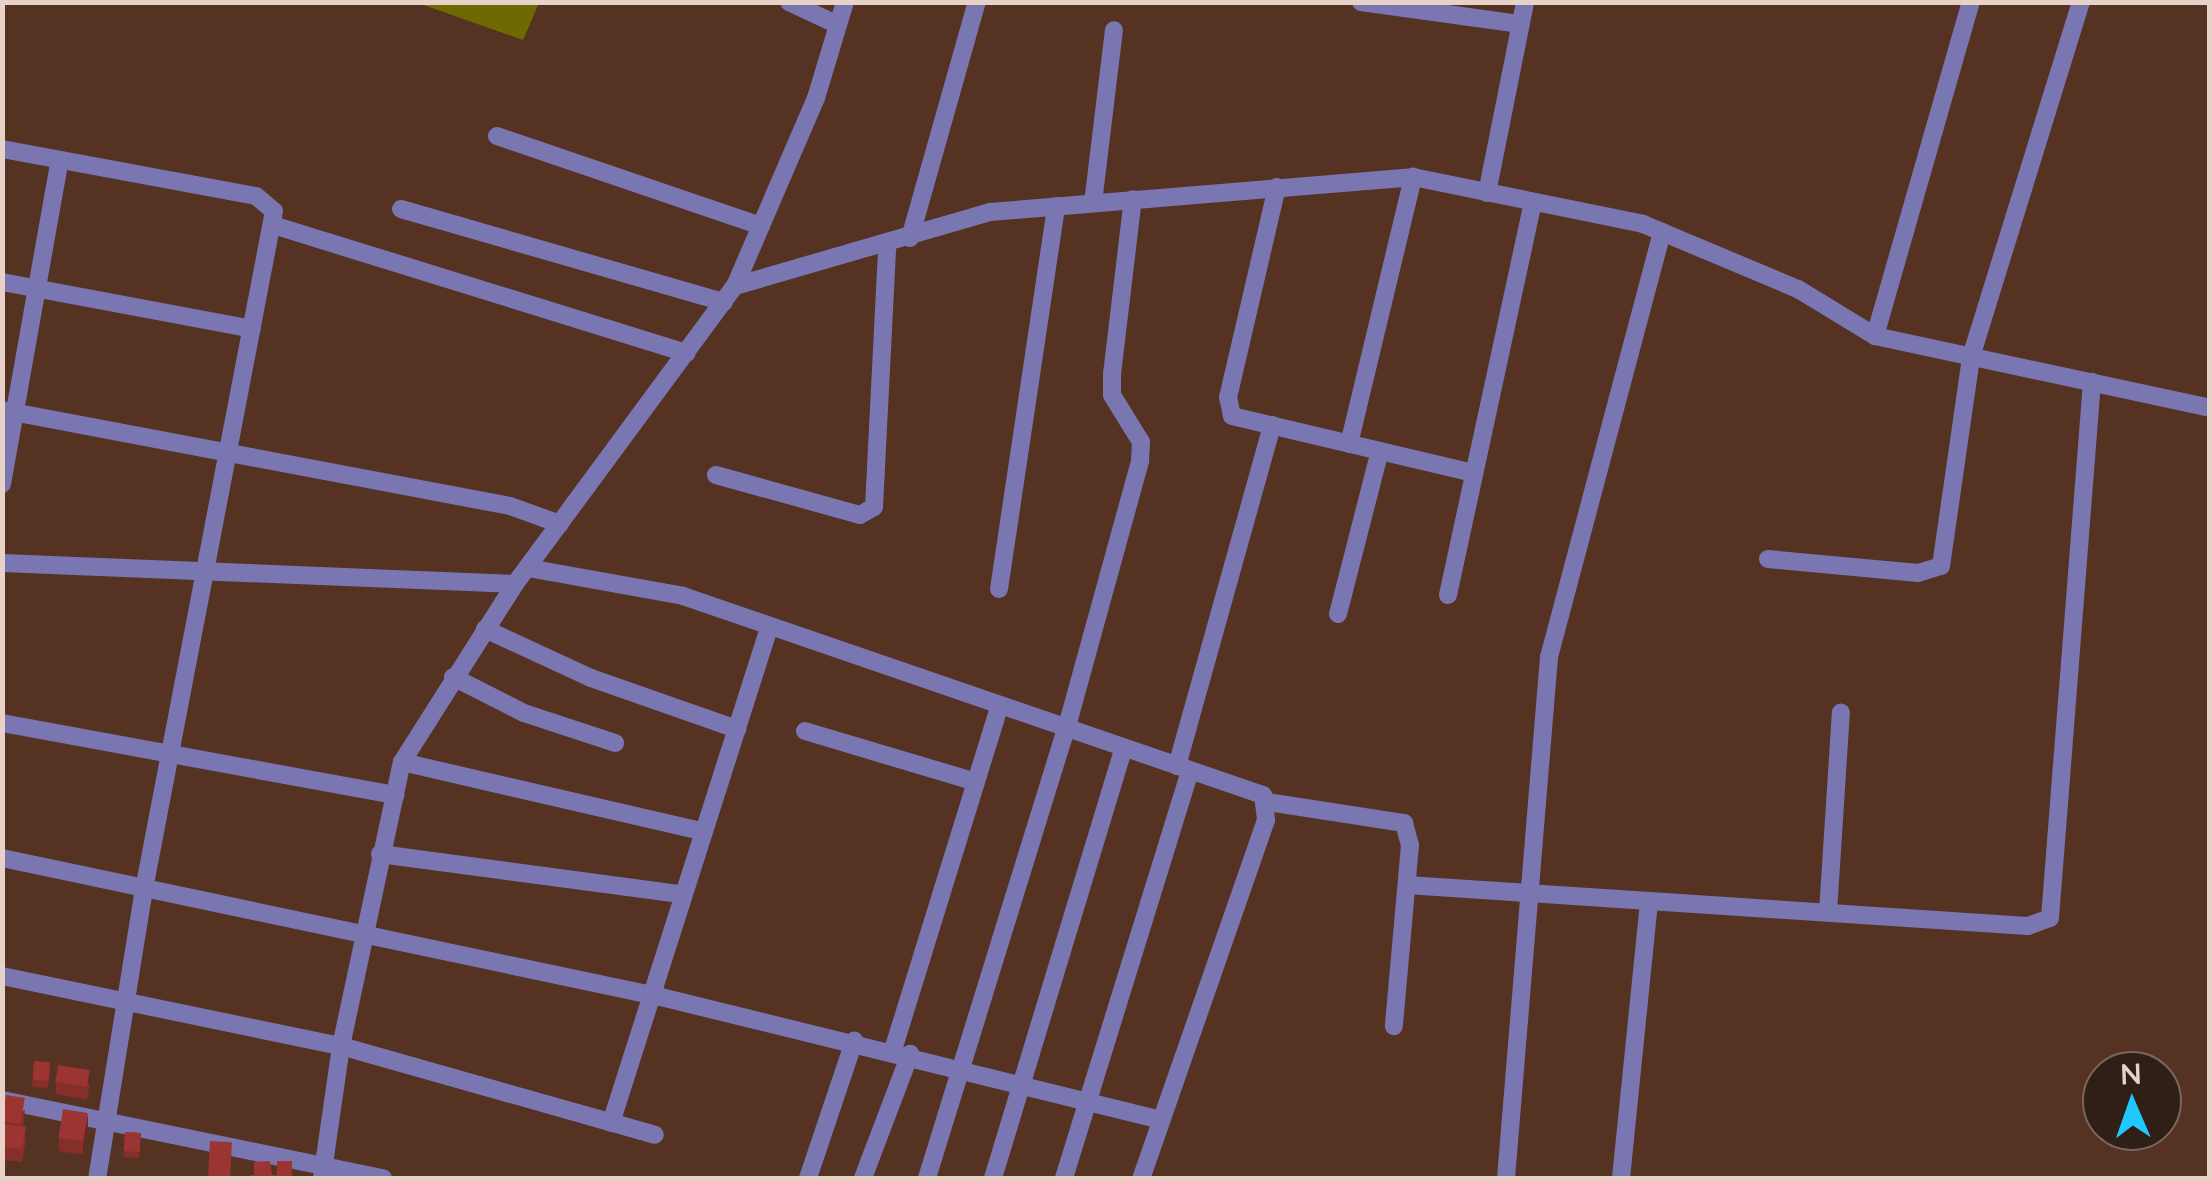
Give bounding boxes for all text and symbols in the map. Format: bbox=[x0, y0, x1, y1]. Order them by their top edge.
north arrow bbox=[2082, 1051, 2182, 1151]
text: N bbox=[2120, 1056, 2142, 1090]

